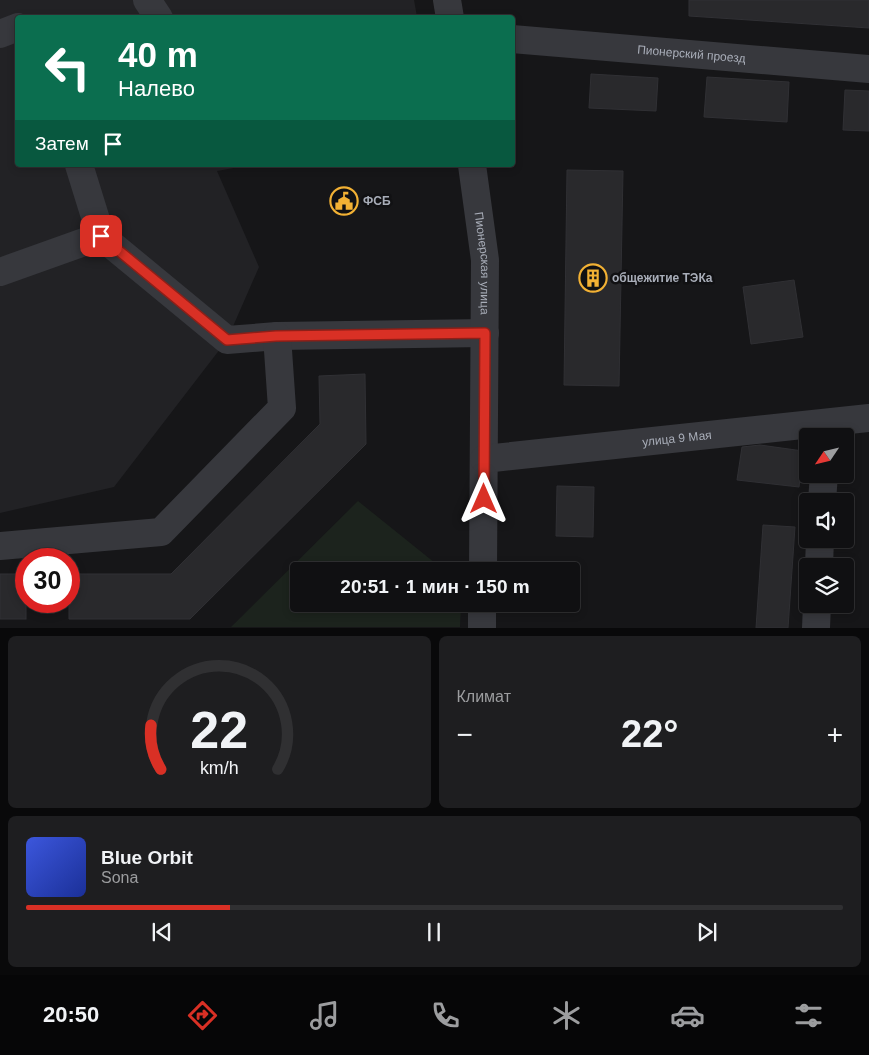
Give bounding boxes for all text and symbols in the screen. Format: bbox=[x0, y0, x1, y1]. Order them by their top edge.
icon: left bbox=[35, 35, 100, 100]
text: 40 m bbox=[118, 35, 198, 74]
street label: Пионерский проезд bbox=[637, 43, 746, 66]
text: Налево bbox=[118, 76, 195, 101]
icon: arrive bbox=[99, 130, 127, 158]
text: Затем bbox=[35, 133, 89, 154]
public building icon: ФСБ bbox=[329, 186, 359, 216]
place label: ФСБ bbox=[363, 194, 391, 208]
street label: Пионерская улица bbox=[471, 211, 492, 315]
pin bbox=[80, 215, 122, 257]
icon: arrive bbox=[87, 222, 115, 250]
building icon: общежитие ТЭКа bbox=[578, 263, 608, 293]
place label: общежитие ТЭКа bbox=[612, 271, 713, 285]
street label: улица 9 Мая bbox=[641, 428, 712, 449]
north arrow bbox=[799, 428, 854, 482]
map controls bbox=[799, 428, 854, 613]
position arrow bbox=[457, 472, 509, 524]
button: sound bbox=[799, 493, 854, 548]
speed limit sign: 30 bbox=[15, 548, 80, 613]
button: layers bbox=[799, 558, 854, 613]
text: 20:51 · 1 мин · 150 m bbox=[340, 576, 530, 597]
text: Климат bbox=[457, 688, 511, 705]
text: 22 bbox=[190, 701, 248, 759]
text: 22° bbox=[621, 713, 678, 755]
text: − bbox=[457, 719, 473, 750]
text: + bbox=[827, 719, 843, 750]
text: km/h bbox=[200, 758, 239, 778]
text: Blue Orbit bbox=[101, 847, 193, 868]
text: Sona bbox=[101, 869, 138, 886]
icon: previous bbox=[148, 918, 176, 946]
icon: pause bbox=[420, 918, 448, 946]
icon: next bbox=[693, 918, 721, 946]
icon: directions bbox=[185, 998, 220, 1033]
icon: music bbox=[307, 998, 342, 1033]
icon: phone bbox=[428, 998, 463, 1033]
icon: climate bbox=[549, 998, 584, 1033]
icon: car bbox=[670, 998, 705, 1033]
icon: filters bbox=[791, 998, 826, 1033]
text: 20:50 bbox=[43, 1002, 99, 1027]

